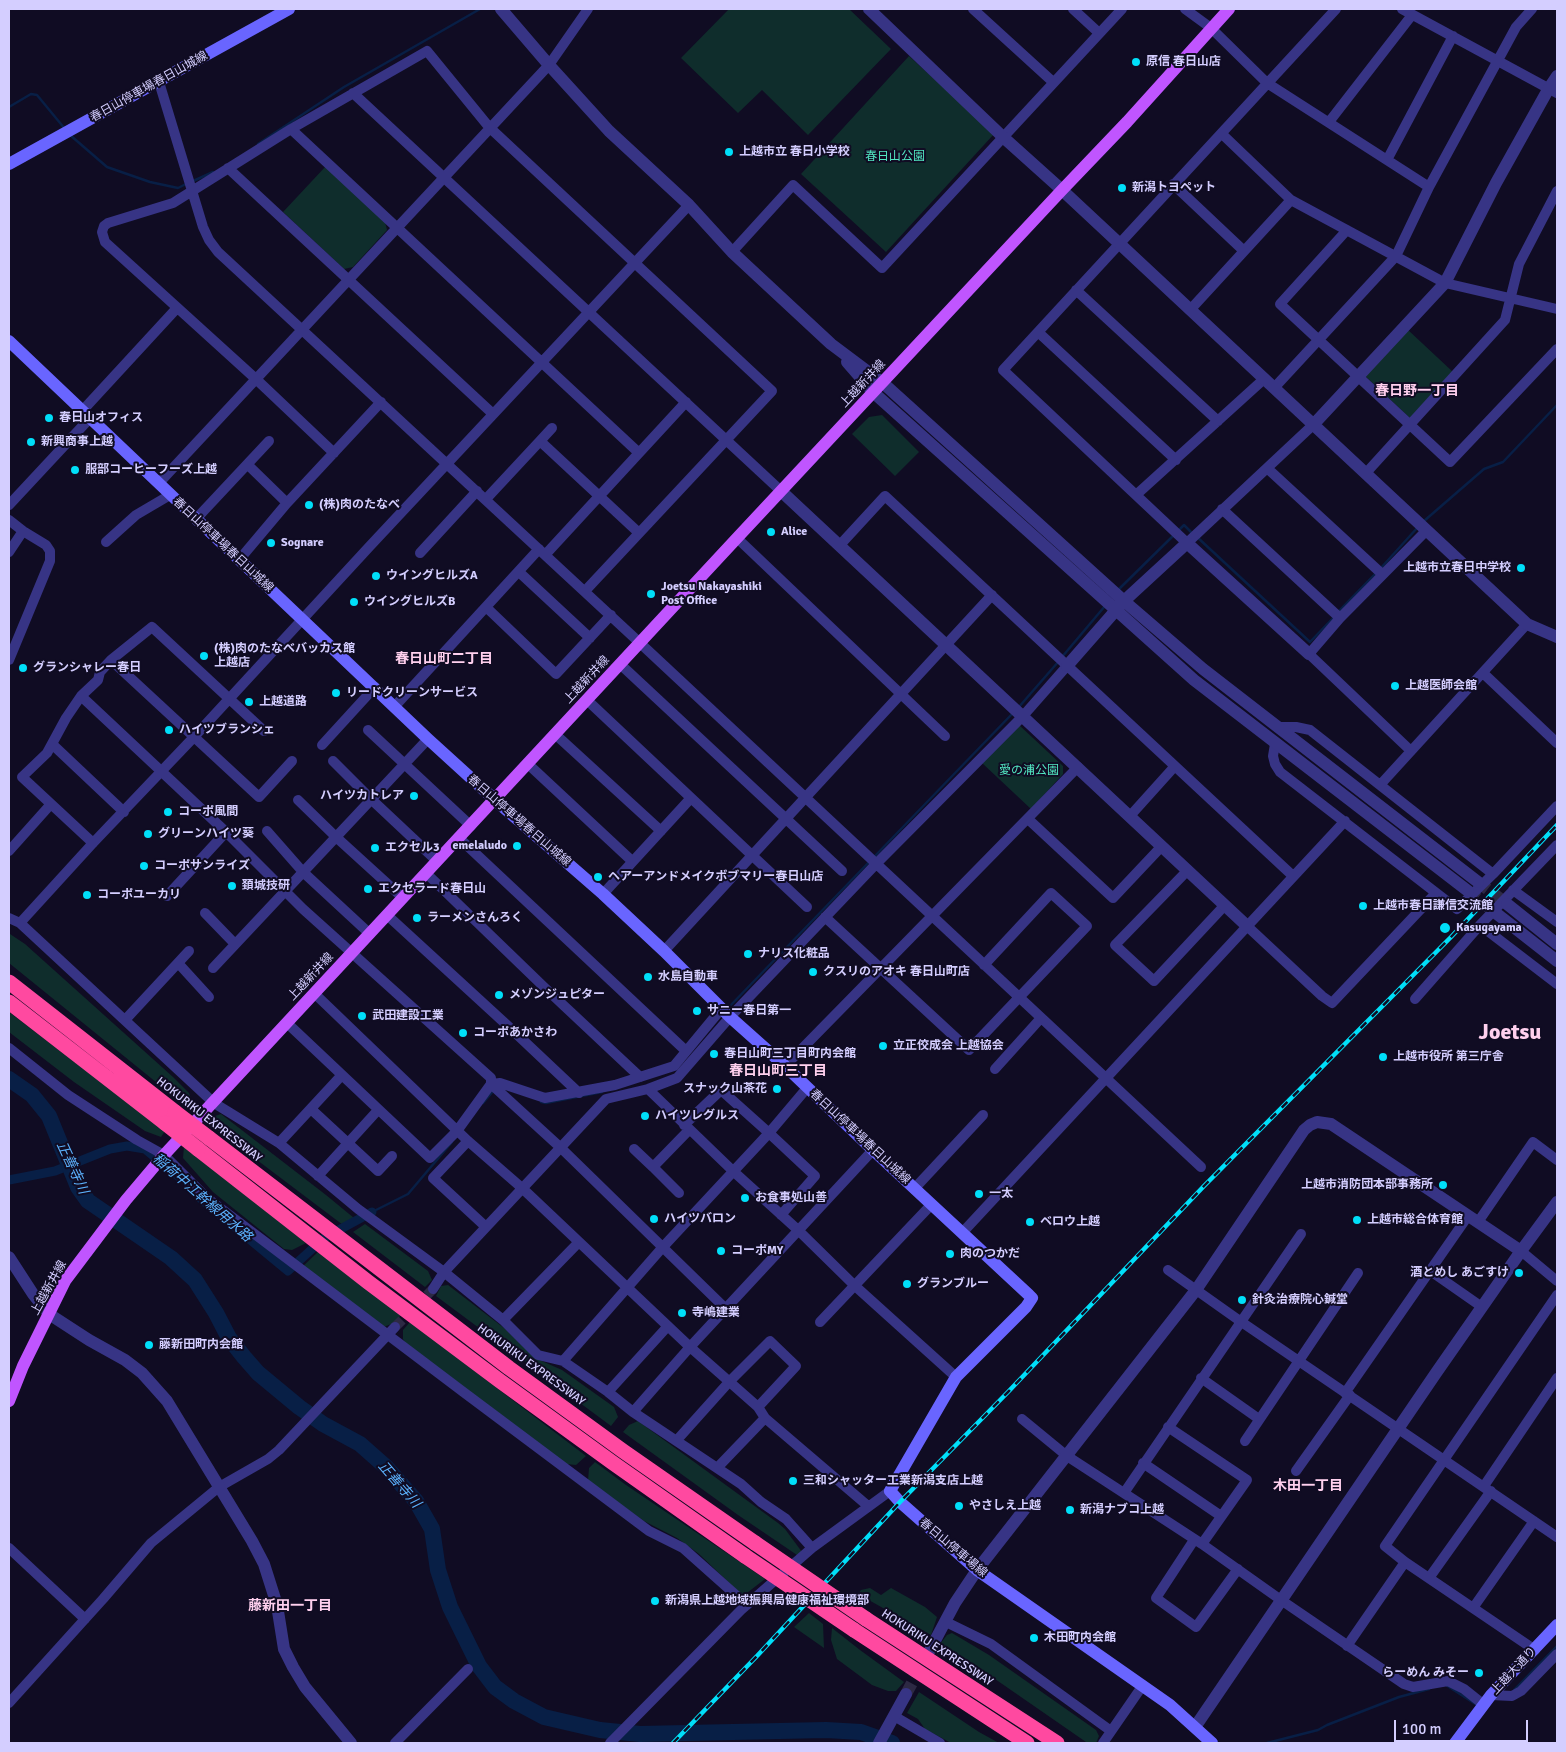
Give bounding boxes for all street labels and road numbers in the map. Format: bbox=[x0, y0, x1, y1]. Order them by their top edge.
street label: 春日山停車場春日山城線 bbox=[88, 49, 210, 125]
street label: 上越新井線 bbox=[837, 357, 889, 411]
street label: 春日山停車場春日山城線 bbox=[170, 495, 276, 595]
street label: 上越新井線 bbox=[561, 653, 613, 707]
street label: 春日山停車場春日山城線 bbox=[464, 772, 574, 870]
street label: 上越新井線 bbox=[285, 950, 337, 1004]
street label: HOKURIKU EXPRESSWAY bbox=[153, 1074, 265, 1166]
street label: 春日山停車場春日山城線 bbox=[807, 1087, 913, 1187]
street label: 上越新井線 bbox=[28, 1258, 70, 1318]
street label: HOKURIKU EXPRESSWAY bbox=[474, 1321, 588, 1409]
street label: 春日山停車場線 bbox=[916, 1515, 990, 1581]
street label: HOKURIKU EXPRESSWAY bbox=[879, 1607, 995, 1689]
street label: 上越大通り bbox=[1488, 1644, 1540, 1698]

